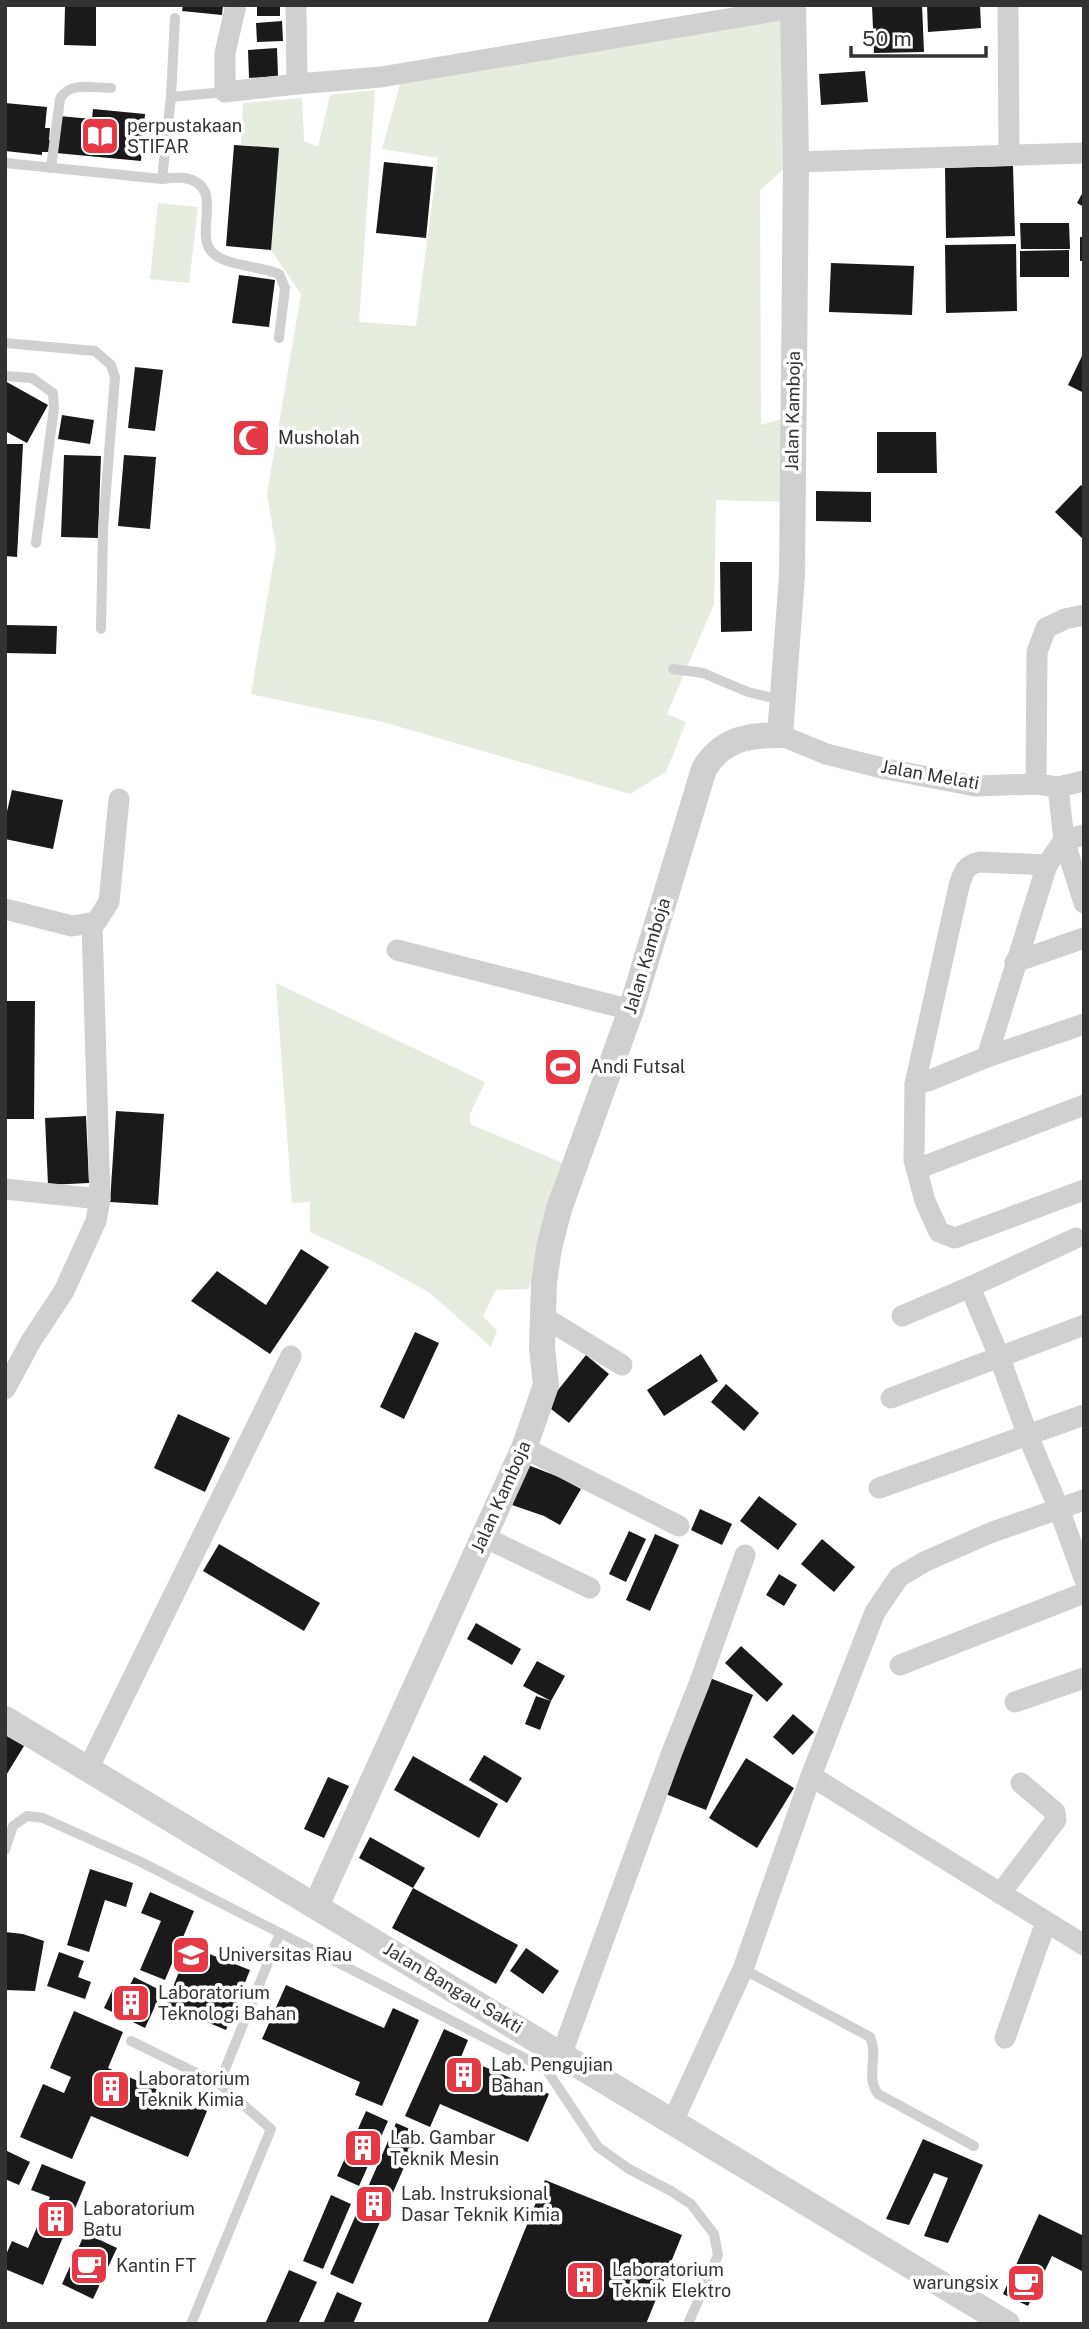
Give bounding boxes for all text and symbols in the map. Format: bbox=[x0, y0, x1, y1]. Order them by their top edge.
scale bar bbox=[851, 14, 986, 58]
text: 50 m bbox=[862, 26, 912, 51]
library icon: perpustakaan STIFAR bbox=[79, 115, 121, 157]
place label: perpustakaan STIFAR bbox=[127, 115, 242, 157]
street label: Jalan Kamboja bbox=[781, 351, 804, 471]
mosque icon: Musholah bbox=[230, 417, 272, 459]
place label: Musholah bbox=[278, 427, 360, 448]
street label: Jalan Melati bbox=[879, 756, 981, 793]
street label: Jalan Kamboja bbox=[619, 895, 674, 1016]
sports icon: Andi Futsal bbox=[542, 1046, 584, 1088]
place label: Andi Futsal bbox=[590, 1056, 685, 1077]
street label: Jalan Kamboja bbox=[466, 1438, 535, 1556]
school or university icon: Universitas Riau bbox=[170, 1934, 212, 1976]
street label: Jalan Bangau Sakti bbox=[380, 1938, 527, 2037]
place label: Universitas Riau bbox=[218, 1944, 352, 1965]
building icon: Laboratorium Teknologi Bahan bbox=[110, 1982, 152, 2024]
place label: Laboratorium Teknologi Bahan bbox=[158, 1982, 296, 2024]
building icon: Lab. Pengujian Bahan bbox=[443, 2054, 485, 2096]
place label: Lab. Pengujian Bahan bbox=[491, 2054, 613, 2096]
building icon: Laboratorium Teknik Kimia bbox=[90, 2068, 132, 2110]
place label: Laboratorium Teknik Kimia bbox=[138, 2068, 250, 2110]
building icon: Lab. Gambar Teknik Mesin bbox=[342, 2127, 384, 2169]
place label: Lab. Gambar Teknik Mesin bbox=[390, 2127, 499, 2169]
building icon: Lab. Instruksional Dasar Teknik Kimia bbox=[353, 2183, 395, 2225]
place label: Lab. Instruksional Dasar Teknik Kimia bbox=[401, 2183, 560, 2225]
building icon: Laboratorium Batu bbox=[35, 2198, 77, 2240]
place label: Laboratorium Batu bbox=[83, 2198, 195, 2240]
cafe icon: Kantin FT bbox=[68, 2245, 110, 2287]
place label: Kantin FT bbox=[116, 2255, 197, 2276]
building icon: Laboratorium Teknik Elektro bbox=[564, 2259, 606, 2301]
place label: Laboratorium Teknik Elektro bbox=[612, 2259, 731, 2301]
cafe icon: warungsix bbox=[1005, 2262, 1047, 2304]
place label: warungsix bbox=[913, 2272, 999, 2293]

